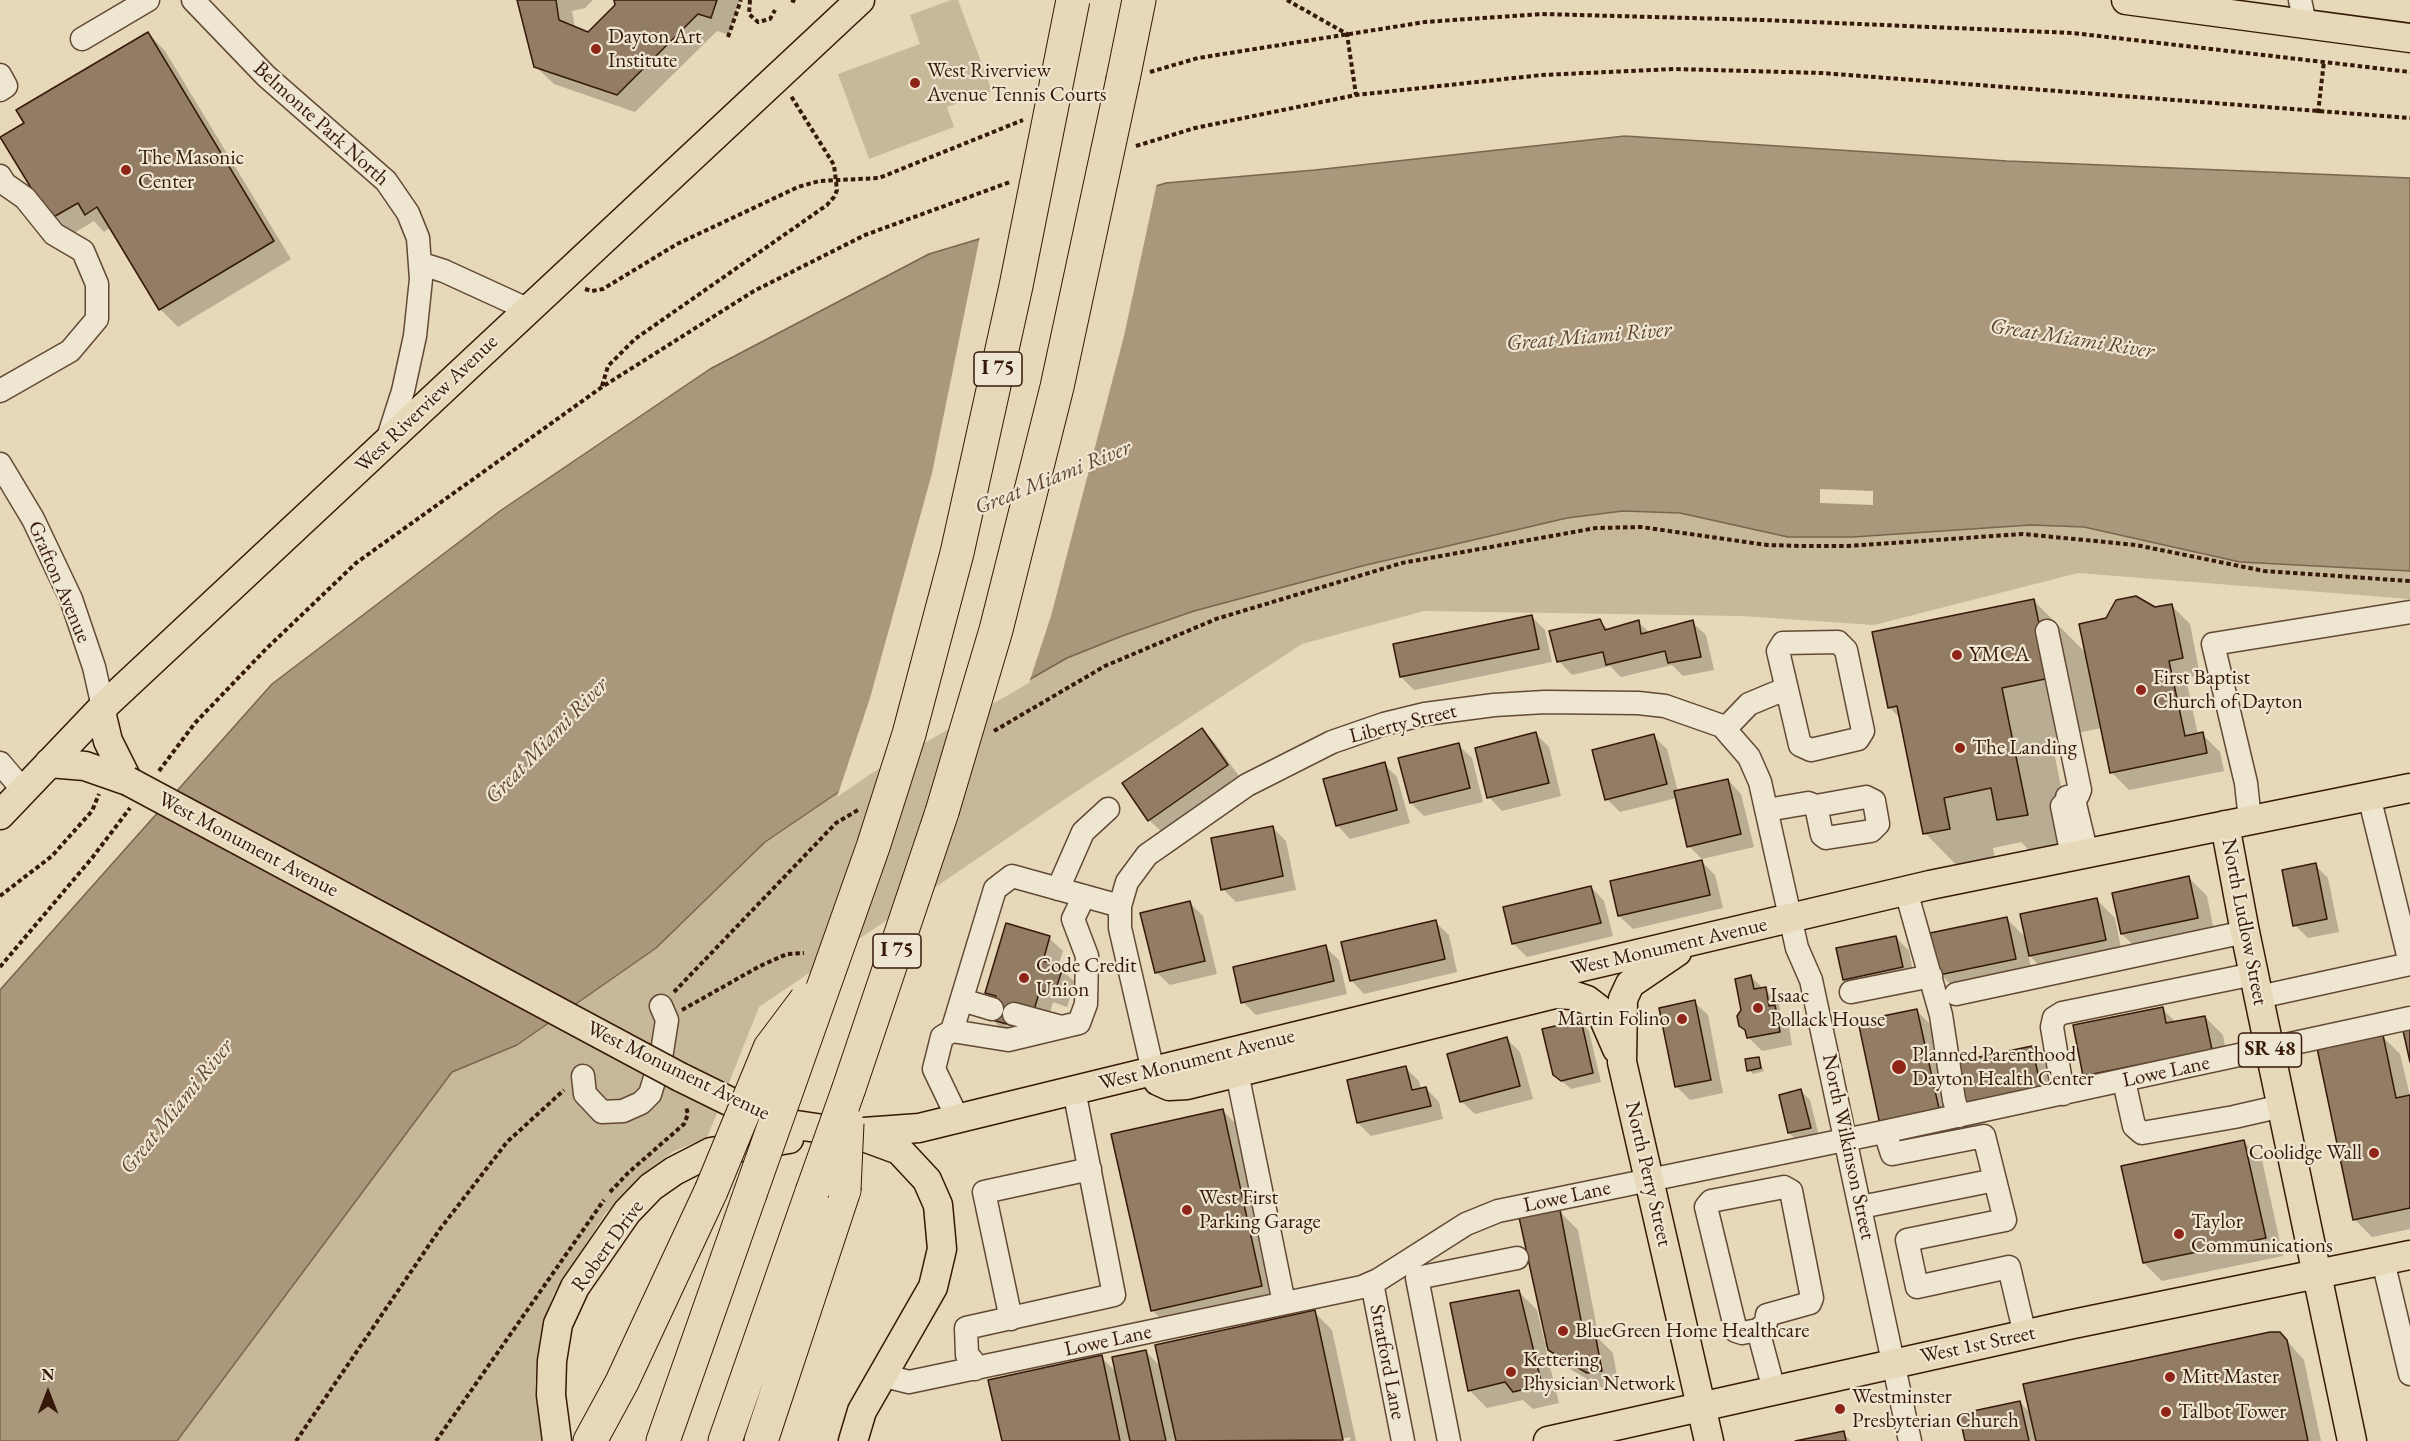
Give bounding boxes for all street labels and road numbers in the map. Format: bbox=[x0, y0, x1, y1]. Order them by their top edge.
street label: Belmonte Park North bbox=[248, 56, 394, 192]
street label: West Riverview Avenue bbox=[351, 330, 503, 478]
road number: I 75 bbox=[974, 352, 1022, 386]
street label: Grafton Avenue bbox=[22, 517, 96, 647]
street label: Liberty Street bbox=[1347, 699, 1459, 749]
street label: West Monument Avenue bbox=[154, 787, 342, 903]
street label: North Ludlow Street bbox=[2215, 836, 2273, 1008]
street label: West Monument Avenue bbox=[1568, 912, 1770, 982]
road number: I 75 bbox=[873, 934, 921, 968]
street label: West Monument Avenue bbox=[582, 1016, 774, 1126]
street label: West Monument Avenue bbox=[1097, 1024, 1297, 1096]
road number: SR 48 bbox=[2238, 1033, 2302, 1067]
street label: Lowe Lane bbox=[2120, 1050, 2212, 1094]
street label: North Wilkinson Street bbox=[1816, 1052, 1880, 1242]
street label: North Perry Street bbox=[1619, 1099, 1677, 1249]
street label: Lowe Lane bbox=[1521, 1175, 1613, 1219]
street label: Robert Drive bbox=[566, 1195, 650, 1297]
street label: Stratford Lane bbox=[1364, 1302, 1410, 1422]
street label: Lowe Lane bbox=[1062, 1319, 1154, 1363]
street label: West 1st Street bbox=[1918, 1321, 2038, 1369]

